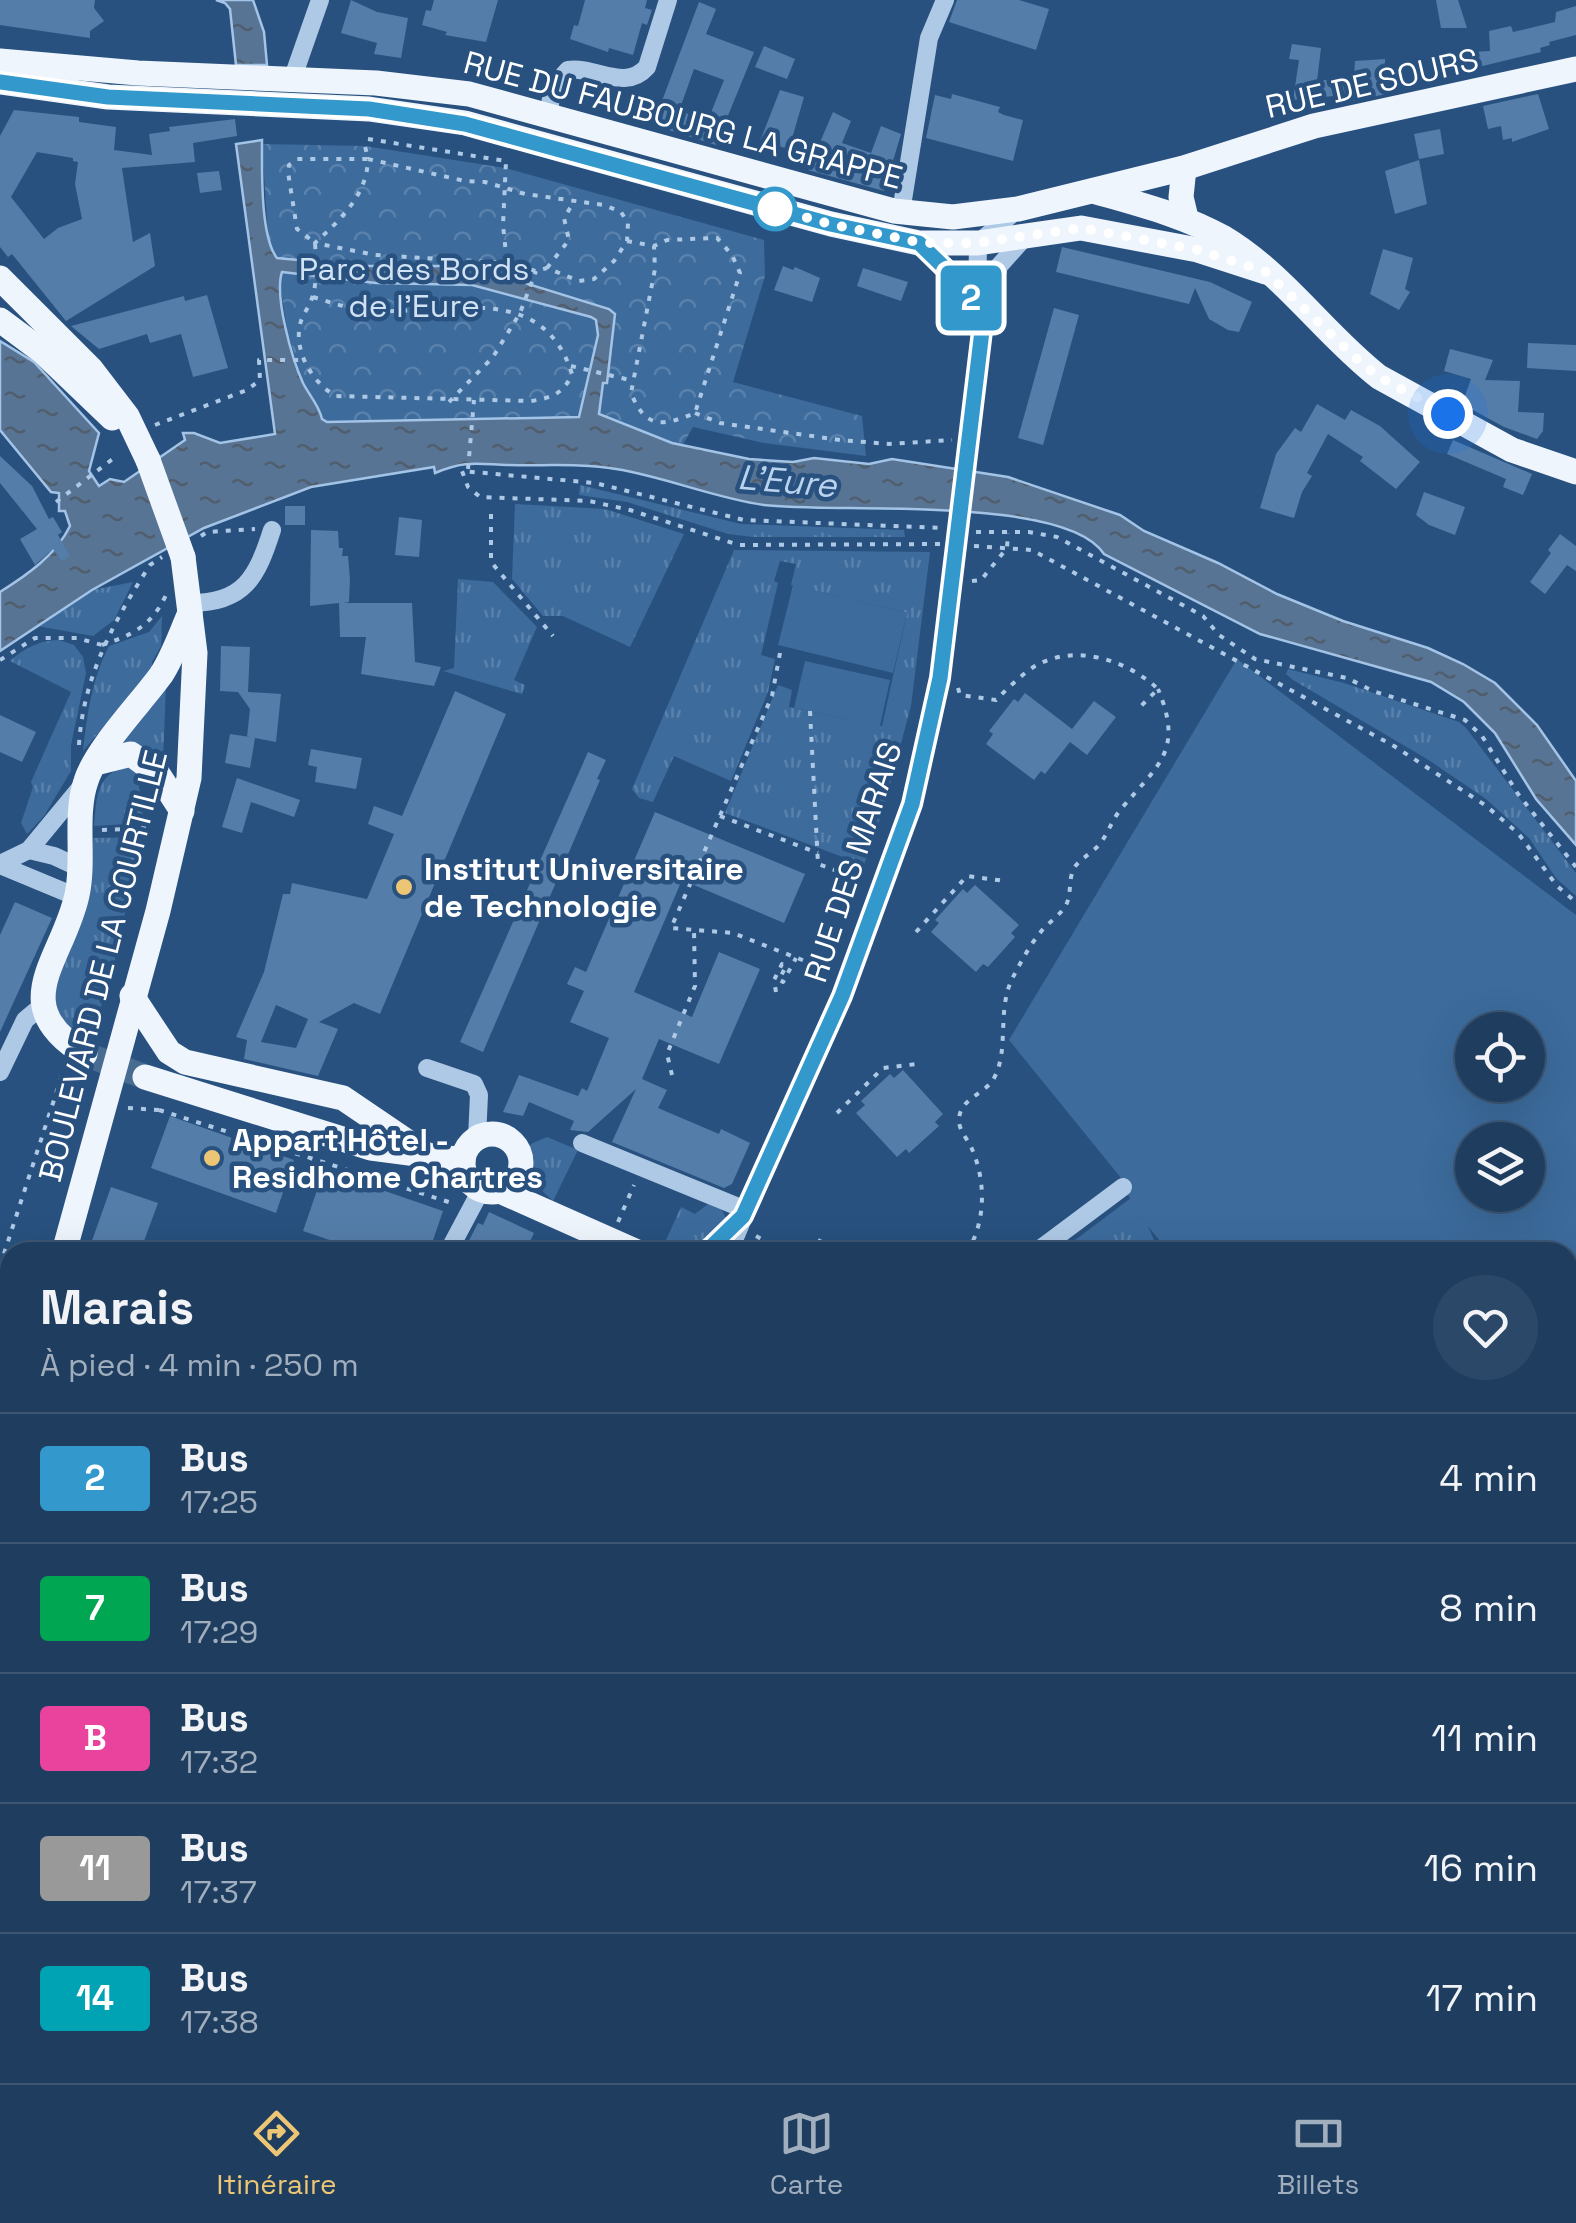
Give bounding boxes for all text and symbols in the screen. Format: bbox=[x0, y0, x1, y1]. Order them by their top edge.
street label: RUE DE SOURS bbox=[1262, 39, 1482, 127]
street label: RUE DU FAUBOURG LA GRAPPE bbox=[459, 42, 907, 198]
unlabelled marker bbox=[754, 188, 796, 230]
park label: Parc des Bords de l'Eure bbox=[299, 249, 529, 326]
line badge: 2 bbox=[938, 266, 1004, 330]
text: 2 bbox=[961, 276, 981, 320]
your location bbox=[1423, 389, 1473, 439]
water label: L'Eure bbox=[736, 455, 839, 507]
street label: RUE DES MARAIS bbox=[795, 737, 911, 987]
street label: BOULEVARD DE LA COURTILLE bbox=[30, 746, 176, 1186]
place label: Institut Universitaire de Technologie bbox=[424, 849, 744, 926]
marker: Institut Universitaire de Technologie bbox=[393, 876, 415, 898]
map controls bbox=[1455, 1012, 1545, 1212]
button: locate bbox=[1455, 1012, 1545, 1102]
place label: Appart Hôtel - Residhome Chartres bbox=[232, 1120, 543, 1197]
button: layers bbox=[1455, 1122, 1545, 1212]
marker: Appart Hôtel - Residhome Chartres bbox=[201, 1147, 223, 1169]
button: heart bbox=[1433, 1275, 1538, 1380]
text: Marais bbox=[40, 1277, 194, 1338]
text: À pied · 4 min · 250 m bbox=[40, 1345, 359, 1385]
text: Bus bbox=[180, 1434, 249, 1482]
text: 4 min bbox=[1439, 1454, 1538, 1502]
text: 2 bbox=[85, 1456, 105, 1500]
text: 17:25 bbox=[180, 1482, 258, 1522]
text: Bus bbox=[180, 1564, 249, 1612]
text: 8 min bbox=[1439, 1584, 1538, 1632]
text: 7 bbox=[85, 1586, 105, 1630]
text: 17:29 bbox=[180, 1612, 258, 1652]
text: Bus bbox=[180, 1694, 249, 1742]
text: 11 min bbox=[1431, 1714, 1538, 1762]
text: B bbox=[83, 1716, 107, 1760]
text: 17:32 bbox=[180, 1742, 258, 1782]
text: Bus bbox=[180, 1824, 249, 1872]
text: 16 min bbox=[1424, 1844, 1538, 1892]
text: 11 bbox=[79, 1846, 111, 1890]
text: 17:37 bbox=[180, 1872, 257, 1912]
text: Bus bbox=[180, 1954, 249, 2002]
text: 17 min bbox=[1426, 1974, 1538, 2022]
text: 14 bbox=[76, 1976, 114, 2020]
text: 17:38 bbox=[180, 2002, 259, 2042]
tab: Itinéraire bbox=[217, 2106, 337, 2202]
tab: Carte bbox=[770, 2106, 843, 2202]
tab: Billets bbox=[1277, 2106, 1359, 2202]

